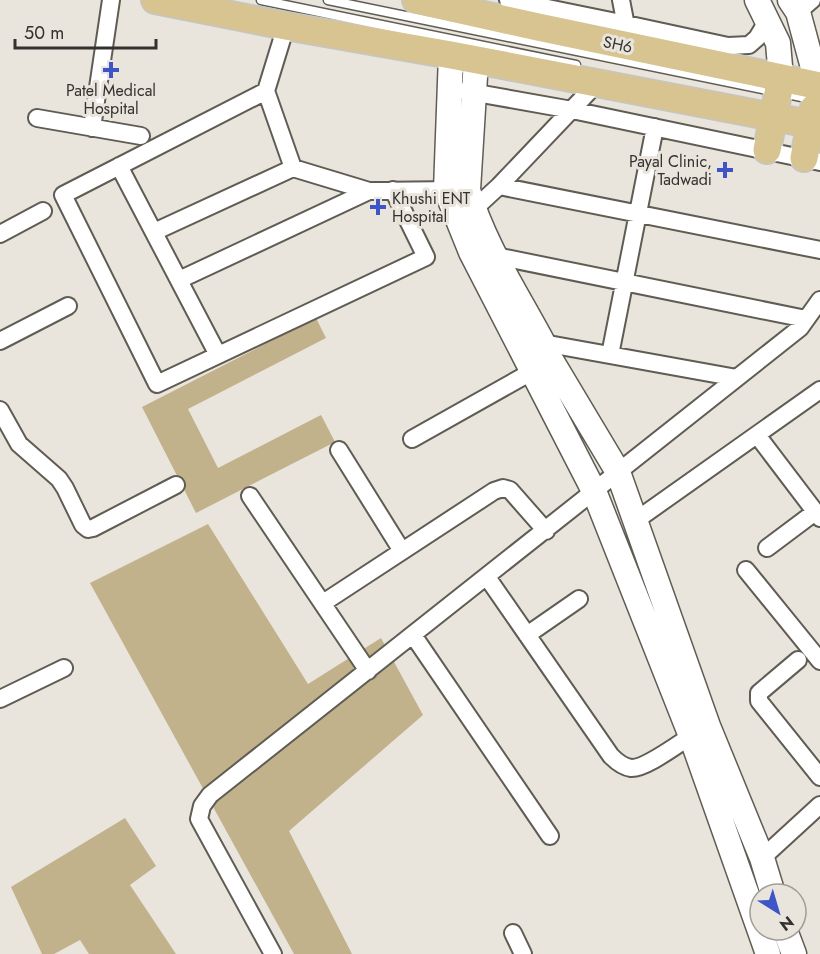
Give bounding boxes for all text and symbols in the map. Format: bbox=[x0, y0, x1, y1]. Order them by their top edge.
scale bar bbox=[15, 12, 156, 50]
text: 50 m bbox=[24, 20, 64, 46]
street label: SH6 bbox=[601, 30, 635, 59]
marker: Patel Medical Hospital bbox=[102, 61, 120, 79]
place label: Patel Medical Hospital bbox=[66, 79, 156, 120]
place label: Payal Clinic, Tadwadi bbox=[629, 150, 712, 191]
marker: Payal Clinic, Tadwadi bbox=[716, 161, 734, 179]
place label: Khushi ENT Hospital bbox=[392, 187, 471, 228]
marker: Khushi ENT Hospital bbox=[369, 198, 387, 216]
north arrow bbox=[748, 882, 808, 942]
text: N bbox=[775, 911, 799, 937]

